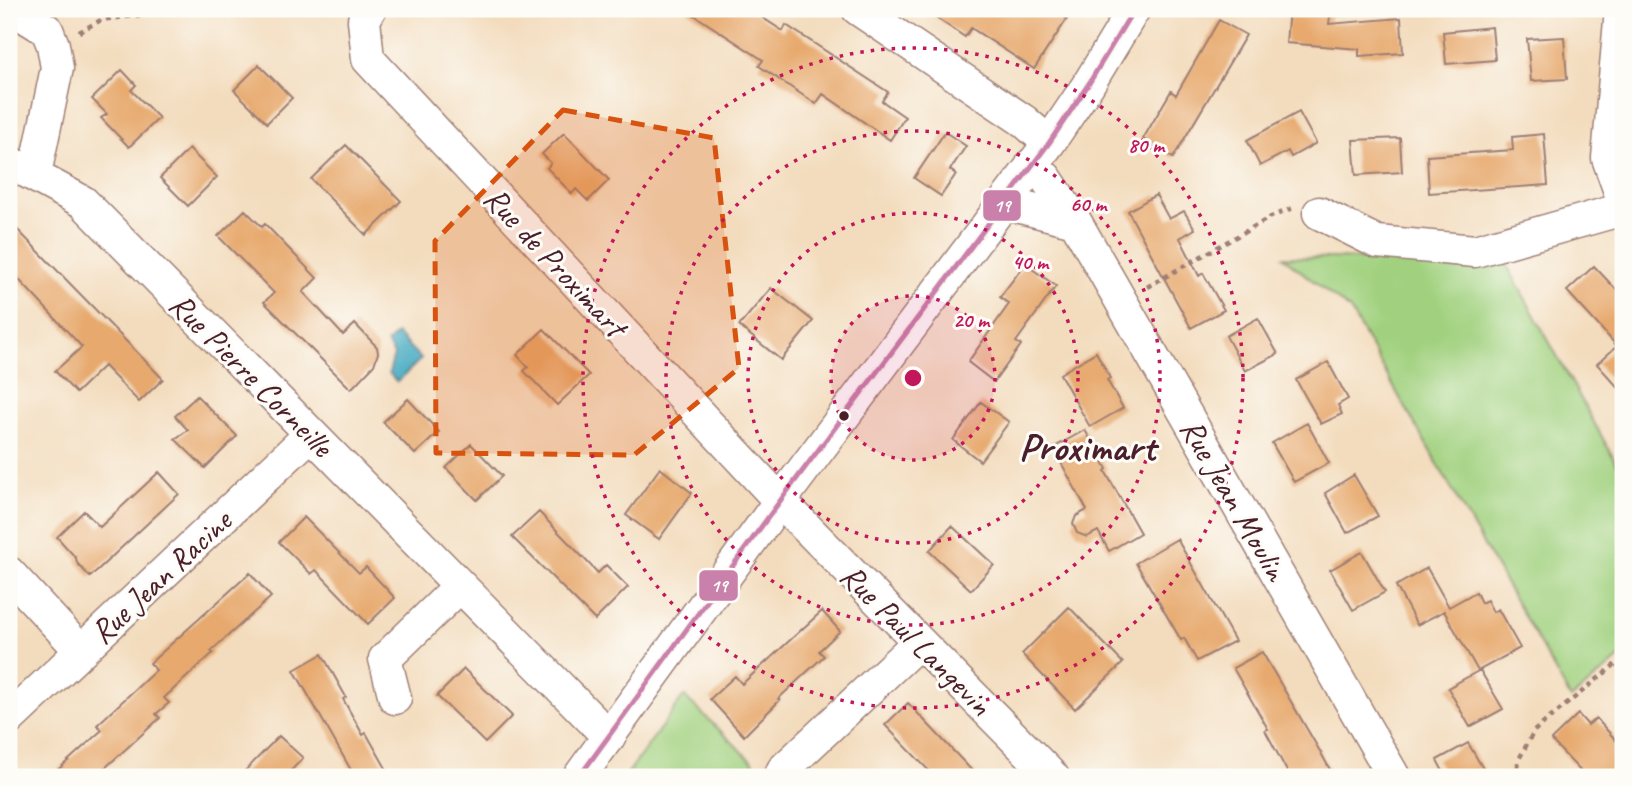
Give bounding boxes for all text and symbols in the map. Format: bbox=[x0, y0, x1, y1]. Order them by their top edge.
text: 80 m bbox=[1128, 132, 1166, 158]
street label: Rue de Proximart bbox=[475, 178, 638, 349]
line badge: 19 bbox=[982, 189, 1022, 222]
text: 60 m bbox=[1070, 191, 1108, 217]
text: 19 bbox=[994, 194, 1013, 218]
text: 40 m bbox=[1012, 249, 1050, 275]
street label: Rue Pierre Corneille bbox=[160, 284, 344, 467]
text: 20 m bbox=[953, 307, 991, 333]
centre of rings bbox=[901, 366, 925, 390]
unlabelled marker bbox=[837, 409, 851, 423]
street label: Rue Jean Moulin bbox=[1171, 411, 1298, 590]
district label: Proximart bbox=[1019, 422, 1160, 472]
street label: Rue Jean Racine bbox=[81, 499, 242, 653]
street label: Rue Paul Langevin bbox=[831, 555, 1001, 725]
line badge: 19 bbox=[698, 569, 739, 602]
text: 19 bbox=[711, 574, 730, 598]

